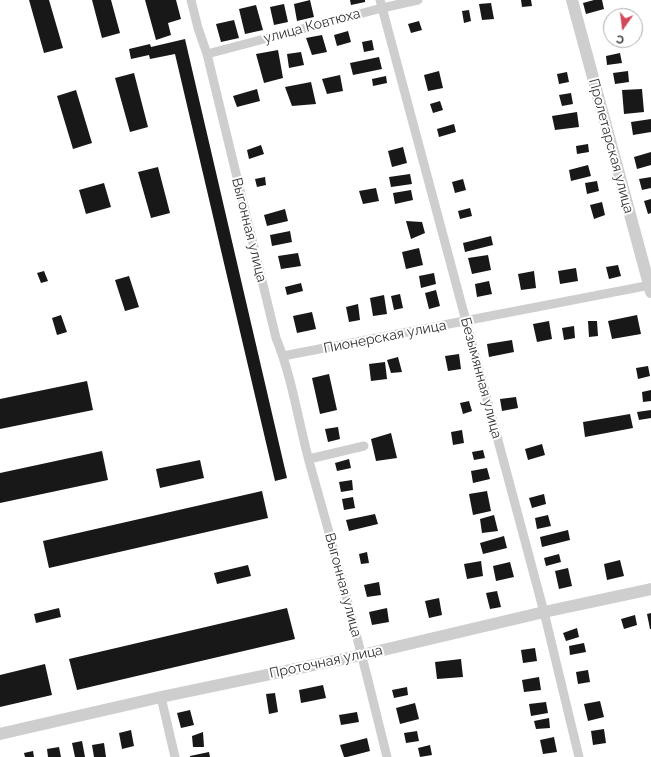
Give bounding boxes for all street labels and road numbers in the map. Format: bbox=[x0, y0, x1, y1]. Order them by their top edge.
street label: улица Ковтюха bbox=[262, 5, 362, 47]
street label: Пролетарская улица bbox=[585, 77, 637, 215]
street label: Выгонная улица bbox=[228, 176, 270, 284]
street label: Безымянная улица bbox=[457, 316, 505, 440]
street label: Пионерская улица bbox=[322, 317, 448, 357]
street label: Выгонная улица bbox=[321, 531, 365, 639]
street label: Проточная улица bbox=[268, 642, 384, 682]

